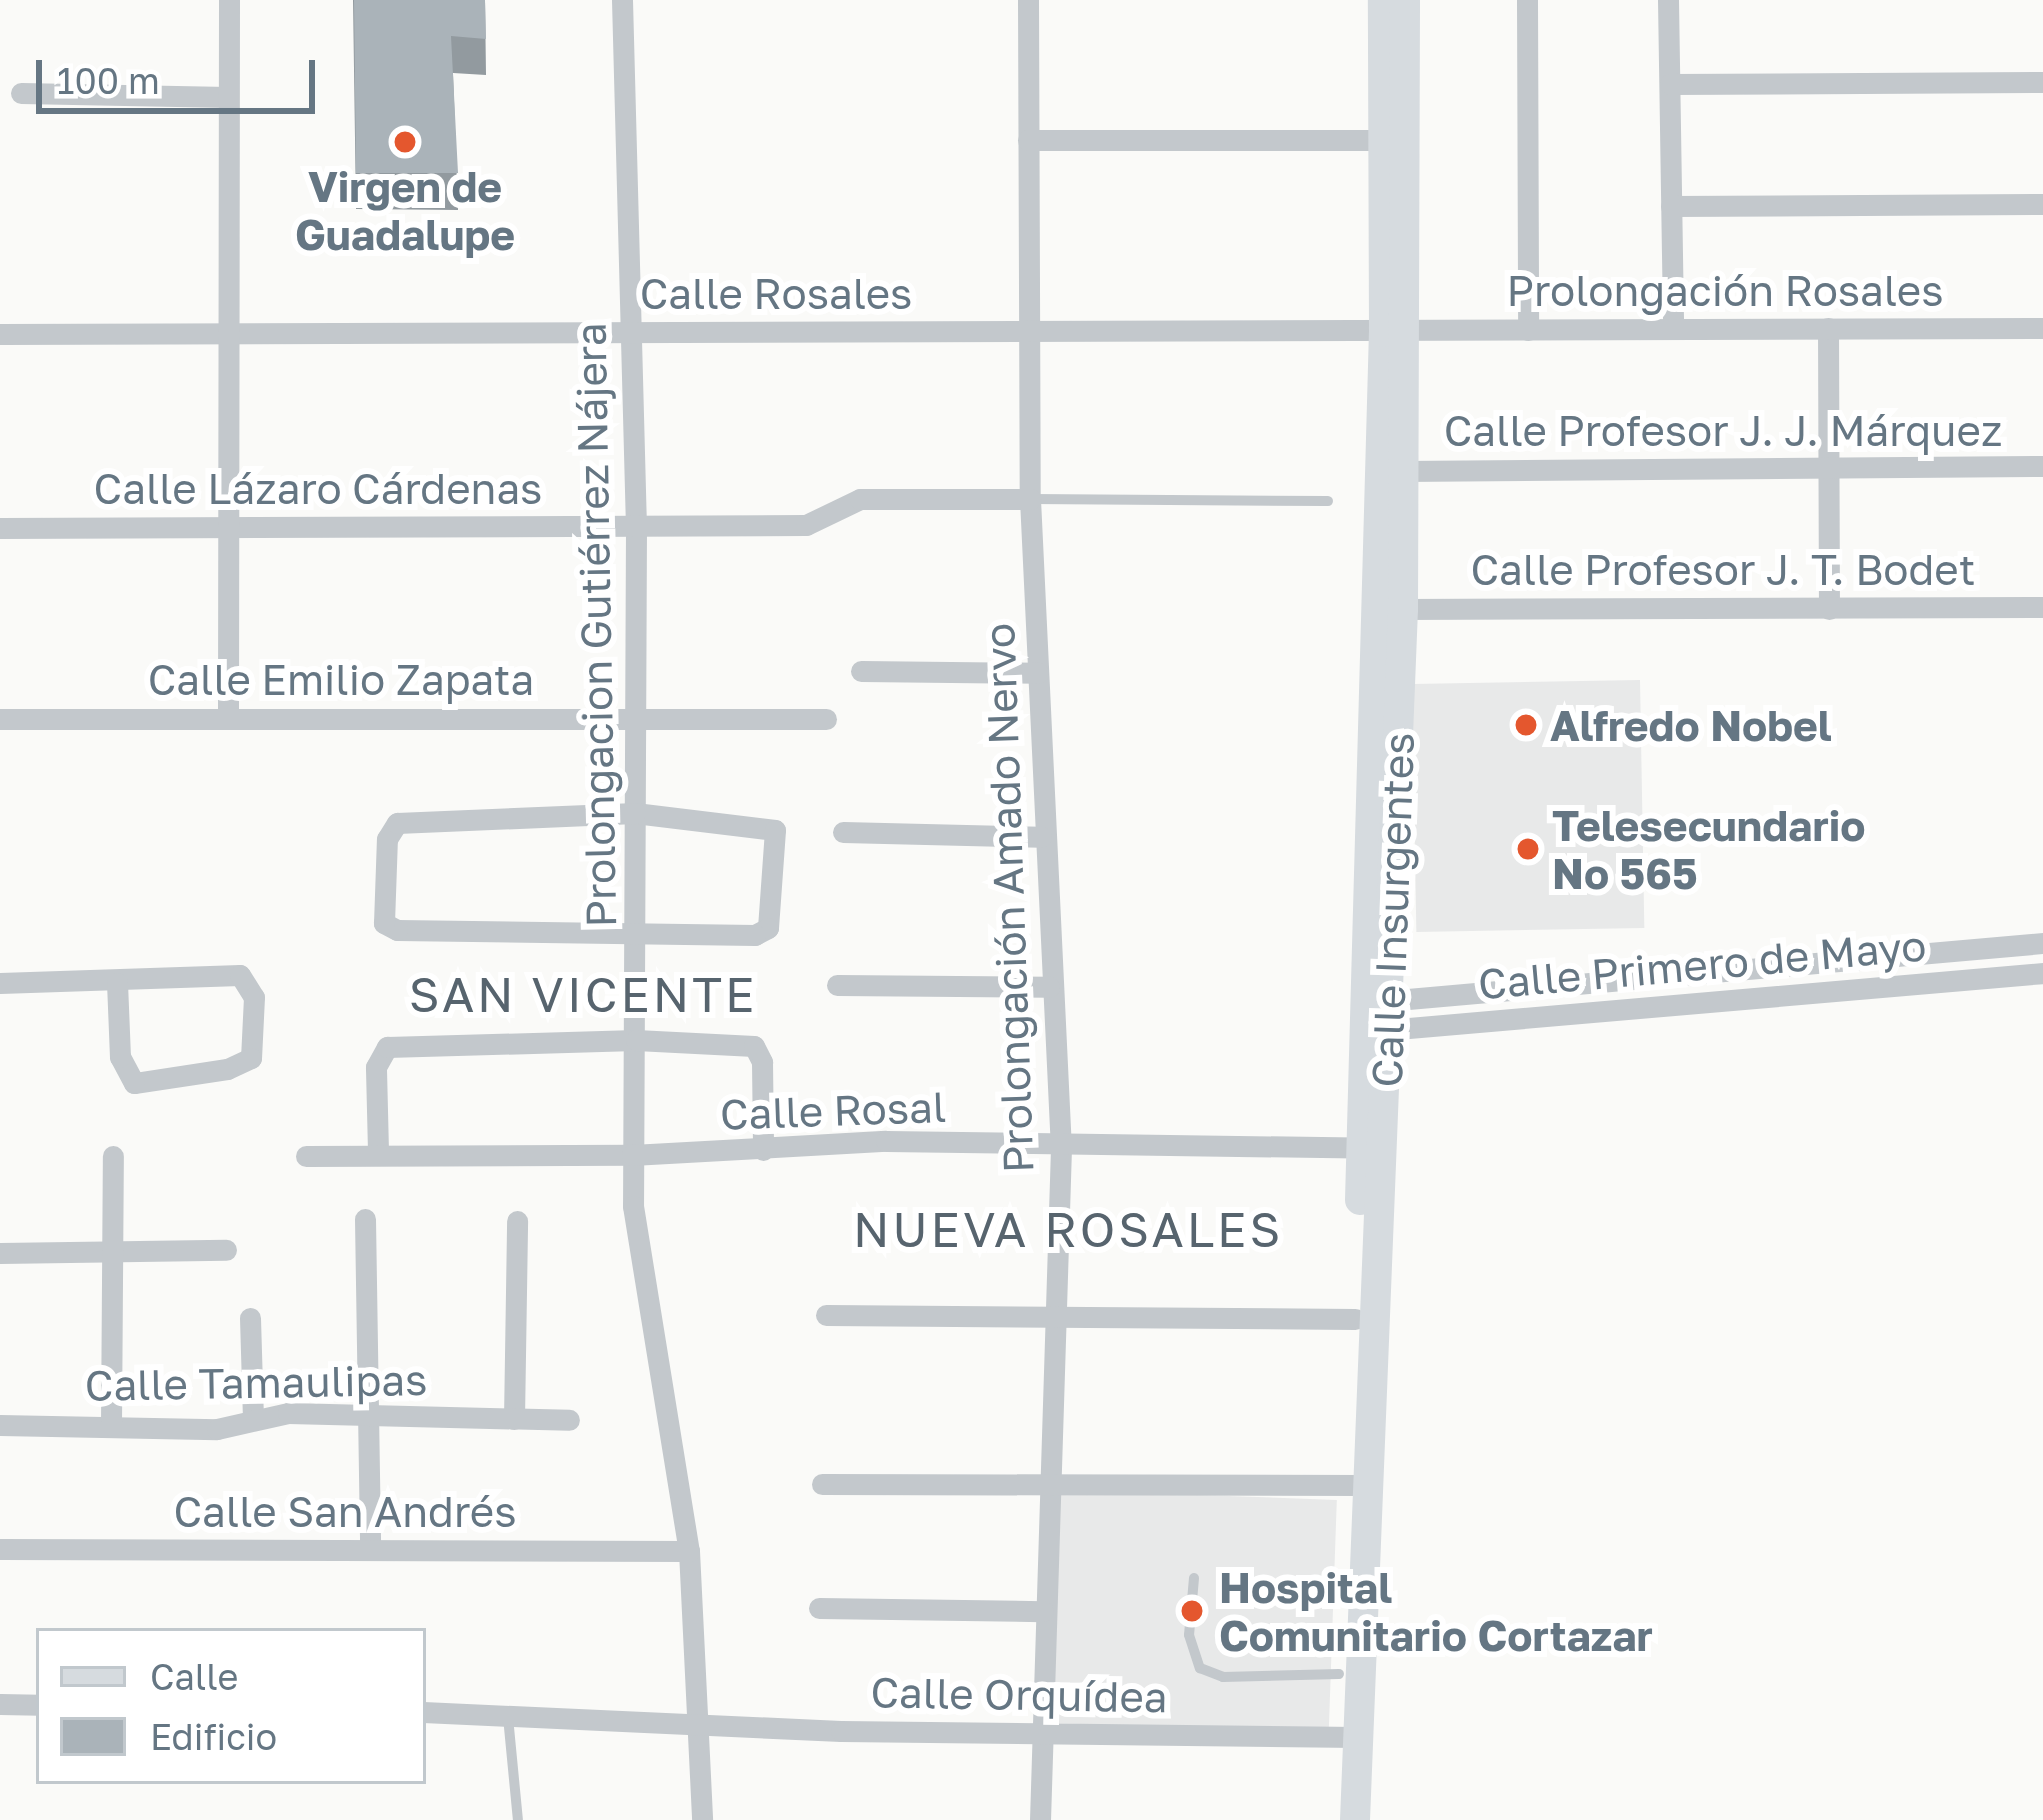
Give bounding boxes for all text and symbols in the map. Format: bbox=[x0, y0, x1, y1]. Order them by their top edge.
scale bar bbox=[42, 36, 321, 110]
text: 100 m bbox=[57, 59, 160, 102]
marker: Virgen de Guadalupe bbox=[392, 129, 418, 155]
place label: Virgen de Guadalupe bbox=[295, 161, 515, 260]
street label: Prolongación Rosales bbox=[1507, 265, 1943, 315]
street label: Calle Rosales bbox=[640, 268, 912, 318]
street label: Prolongacion Gutiérrez Nájera bbox=[565, 322, 625, 928]
street label: Calle Profesor J. J. Márquez bbox=[1444, 405, 2002, 455]
street label: Calle Lázaro Cárdenas bbox=[94, 463, 542, 513]
street label: Calle Profesor J. T. Bodet bbox=[1470, 544, 1976, 594]
street label: Prolongación Amado Nervo bbox=[973, 622, 1043, 1174]
street label: Calle Emilio Zapata bbox=[148, 654, 534, 704]
place label: Alfredo Nobel bbox=[1550, 700, 1832, 750]
marker: Alfredo Nobel bbox=[1513, 712, 1539, 738]
street label: Calle Insurgentes bbox=[1361, 732, 1423, 1088]
place label: Telesecundario No 565 bbox=[1552, 800, 1865, 898]
marker: Telesecundario No 565 bbox=[1515, 836, 1541, 862]
street label: Calle Primero de Mayo bbox=[1476, 919, 1928, 1009]
district label: SAN VICENTE bbox=[409, 966, 757, 1024]
street label: Calle Rosal bbox=[719, 1081, 947, 1139]
district label: NUEVA ROSALES bbox=[853, 1201, 1283, 1259]
street label: Calle Tamaulipas bbox=[84, 1354, 428, 1410]
street label: Calle San Andrés bbox=[174, 1486, 516, 1536]
place label: Hospital Comunitario Cortazar bbox=[1219, 1562, 1653, 1660]
marker: Hospital Comunitario Cortazar bbox=[1176, 1595, 1208, 1627]
legend bbox=[36, 1628, 426, 1784]
text: Calle bbox=[150, 1655, 238, 1698]
street label: Calle Orquídea bbox=[870, 1666, 1168, 1722]
text: Edificio bbox=[150, 1715, 277, 1758]

